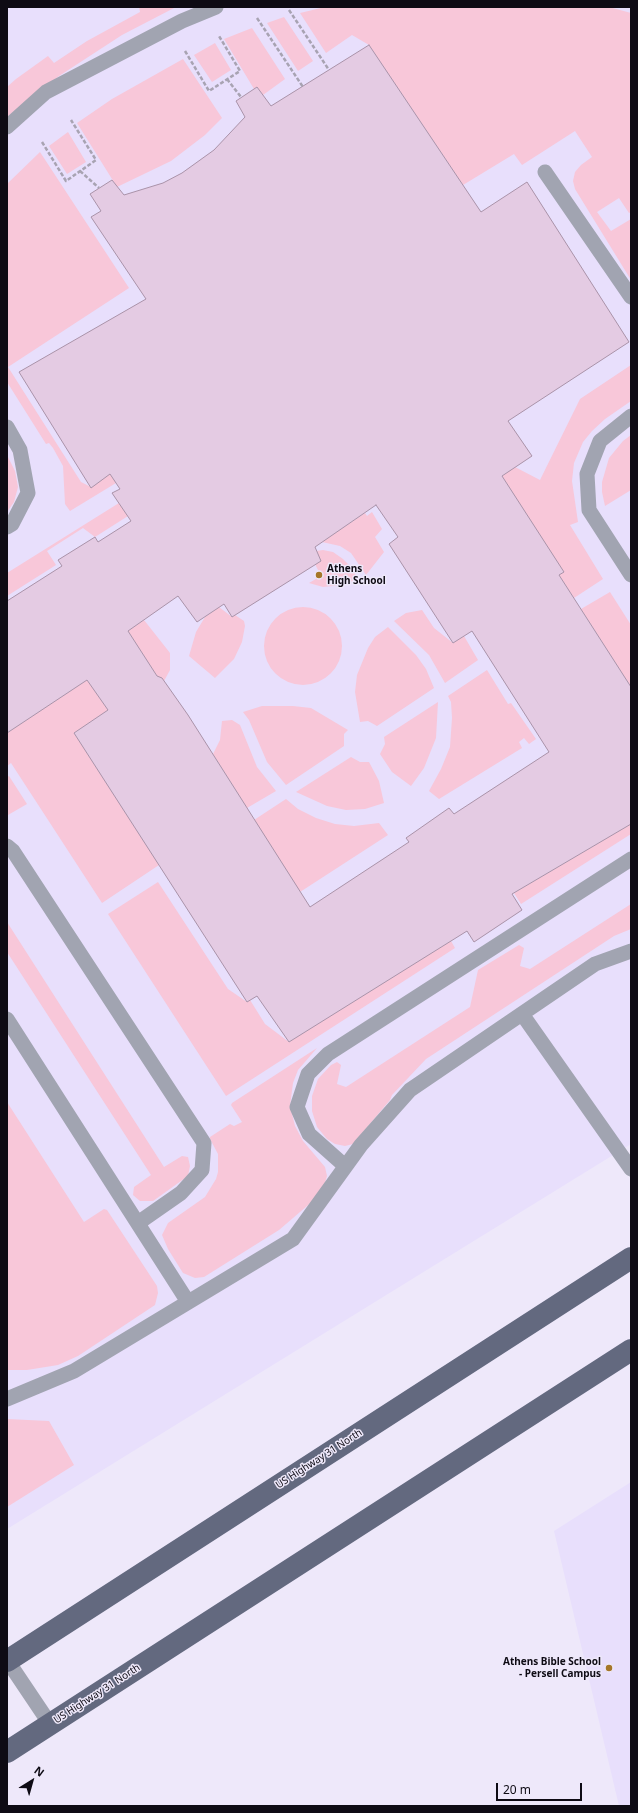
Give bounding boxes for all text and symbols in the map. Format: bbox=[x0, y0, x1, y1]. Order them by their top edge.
place label: Athens High School bbox=[327, 563, 386, 586]
marker: Athens High School bbox=[314, 570, 324, 580]
street label: US Highway 31 North bbox=[274, 1427, 364, 1491]
place label: Athens Bible School - Persell Campus bbox=[503, 1656, 601, 1680]
street label: US Highway 31 North bbox=[52, 1662, 142, 1726]
marker: Athens Bible School - Persell Campus bbox=[604, 1663, 614, 1673]
north arrow bbox=[12, 1761, 52, 1801]
text: N bbox=[31, 1762, 48, 1780]
scale bar bbox=[498, 1775, 584, 1801]
text: 20 m bbox=[503, 1781, 531, 1798]

